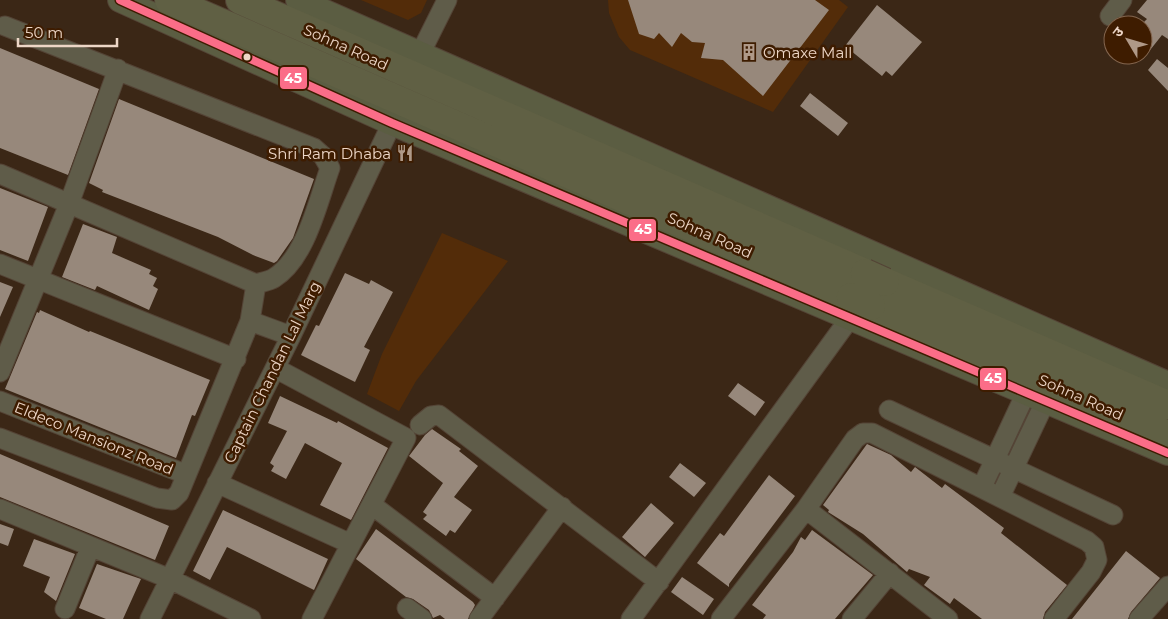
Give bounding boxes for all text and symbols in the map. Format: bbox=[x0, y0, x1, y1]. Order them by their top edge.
scale bar bbox=[18, 15, 116, 47]
north arrow bbox=[1103, 15, 1153, 65]
street label: Sohna Road bbox=[301, 20, 391, 74]
text: 50 m bbox=[25, 23, 63, 42]
text: उ bbox=[1108, 23, 1128, 41]
building icon: Omaxe Mall bbox=[739, 42, 759, 62]
place label: Omaxe Mall bbox=[763, 43, 852, 62]
unlabelled marker bbox=[242, 52, 252, 62]
line badge: 45 bbox=[279, 66, 308, 90]
text: 45 bbox=[284, 69, 302, 87]
restaurant icon: Shri Ram Dhaba bbox=[395, 143, 415, 163]
place label: Shri Ram Dhaba bbox=[268, 144, 391, 163]
street label: Sohna Road bbox=[665, 208, 755, 262]
line badge: 45 bbox=[628, 218, 657, 242]
text: 45 bbox=[634, 220, 652, 238]
street label: Captain Chandan Lal Marg bbox=[220, 278, 324, 466]
line badge: 45 bbox=[979, 367, 1007, 391]
text: 45 bbox=[984, 369, 1002, 387]
street label: Sohna Road bbox=[1036, 370, 1126, 424]
street label: Eldeco Mansionz Road bbox=[12, 397, 176, 479]

